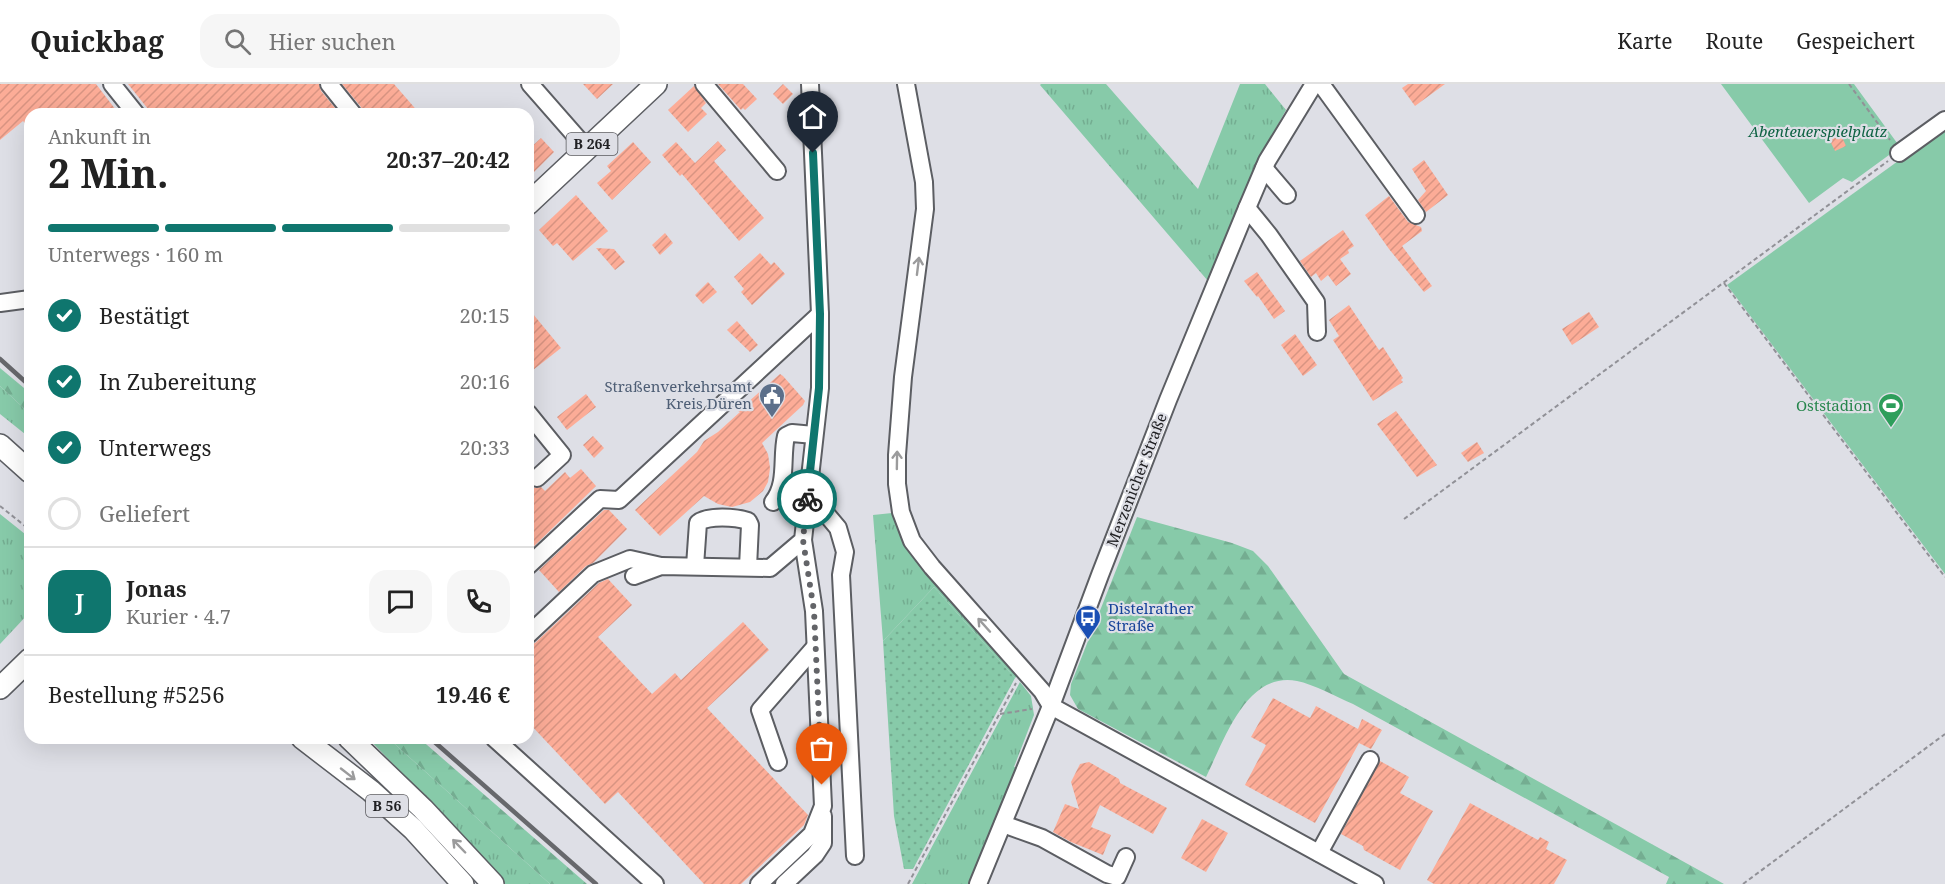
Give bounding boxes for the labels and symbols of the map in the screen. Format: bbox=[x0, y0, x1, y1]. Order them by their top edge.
pin bbox=[787, 91, 838, 153]
park label: Abenteuerspielplatz bbox=[1748, 121, 1888, 141]
road number: B 264 bbox=[566, 133, 618, 155]
one-way arrow bbox=[912, 256, 923, 276]
place label: Straßenverkehrsamt Kreis Düren bbox=[604, 376, 752, 413]
public building icon: Straßenverkehrsamt Kreis Düren bbox=[757, 381, 787, 419]
sports icon: Oststadion bbox=[1876, 391, 1906, 429]
place label: Oststadion bbox=[1796, 395, 1872, 415]
street label: Merzenicher Straße bbox=[1101, 410, 1171, 549]
one-way arrow bbox=[891, 450, 903, 470]
courier bbox=[777, 469, 837, 529]
place label: Distelrather Straße bbox=[1108, 598, 1194, 635]
bus stop icon: Distelrather Straße bbox=[1073, 603, 1103, 641]
one-way arrow bbox=[977, 618, 991, 633]
pin bbox=[796, 723, 847, 785]
one-way arrow bbox=[340, 767, 356, 780]
road number: B 56 bbox=[366, 795, 408, 817]
one-way arrow bbox=[452, 839, 466, 854]

